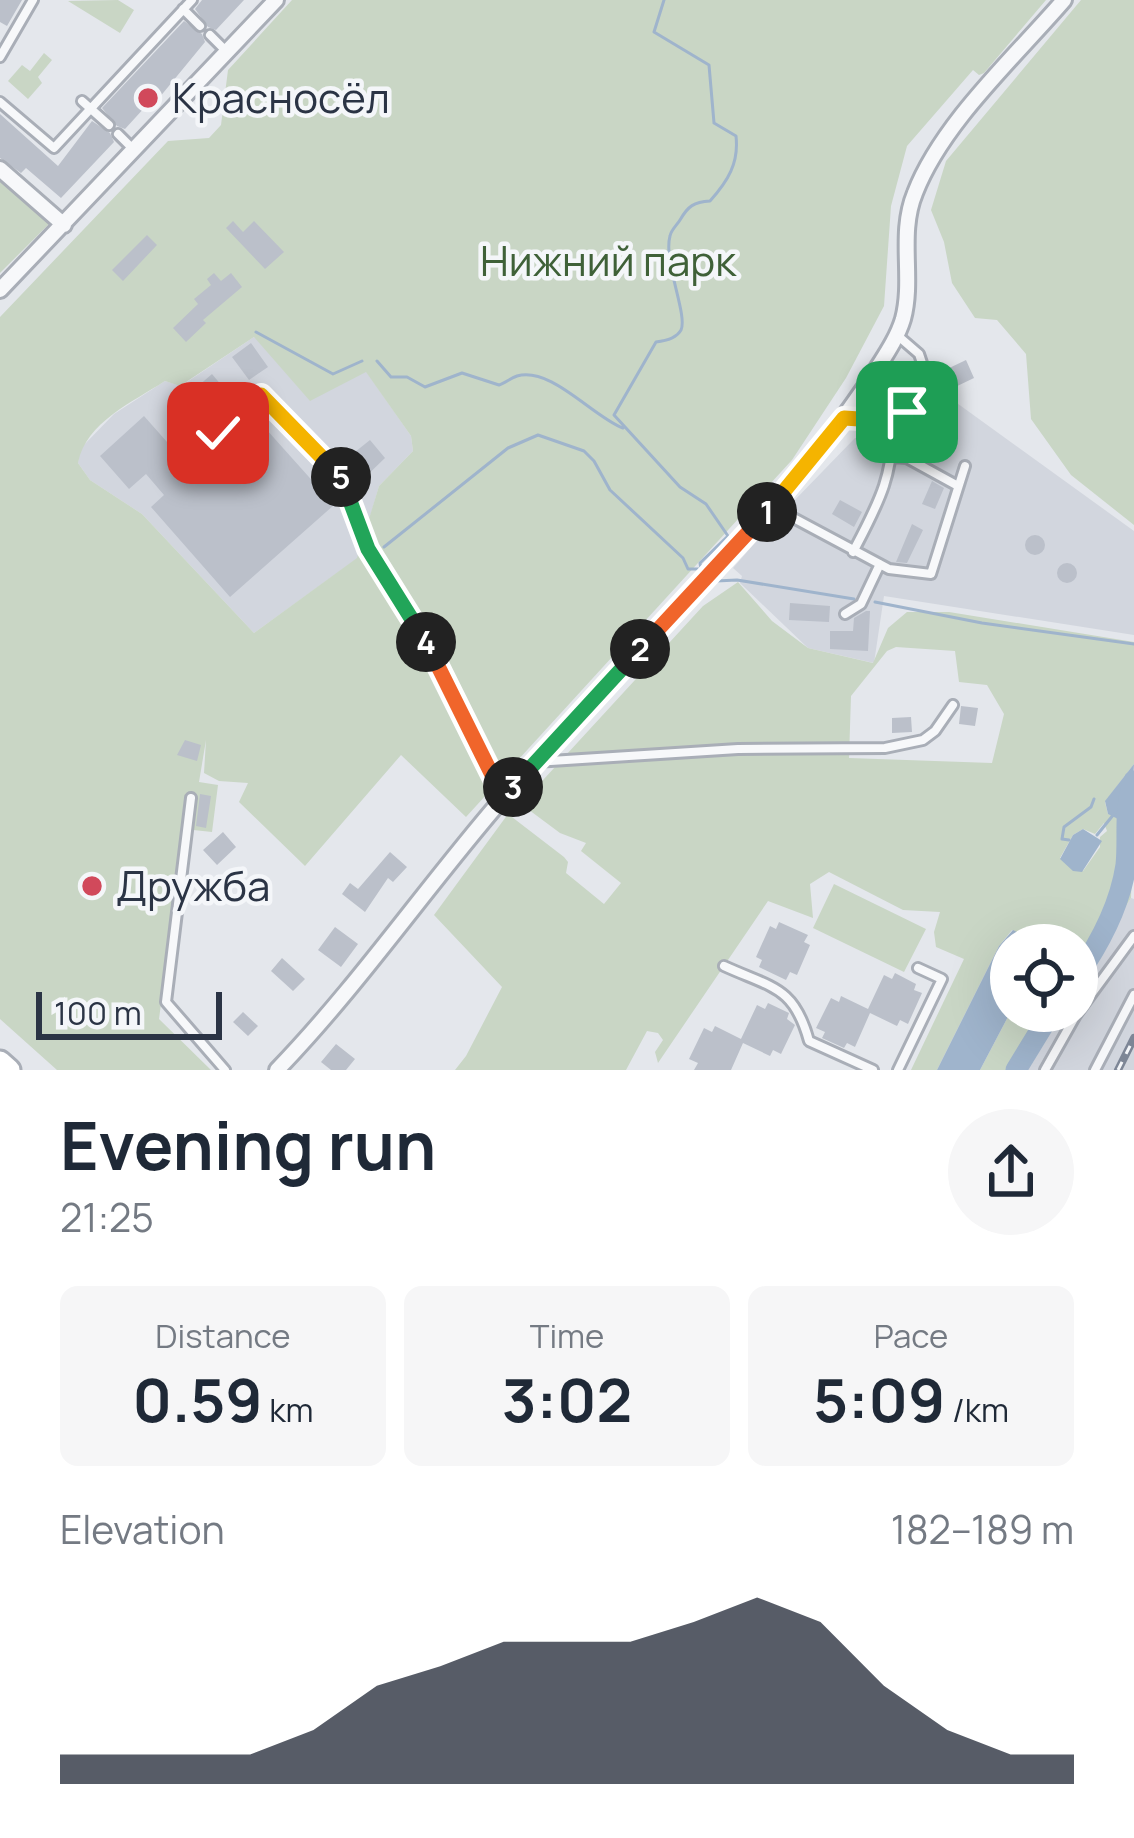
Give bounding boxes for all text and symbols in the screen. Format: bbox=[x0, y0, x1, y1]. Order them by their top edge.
place label: Красносёл bbox=[172, 68, 390, 126]
marker: Красносёл bbox=[135, 85, 161, 111]
park label: Нижний парк bbox=[480, 231, 737, 289]
pin bbox=[856, 361, 958, 463]
icon: arrive bbox=[874, 379, 940, 445]
pin bbox=[167, 382, 269, 484]
icon: check bbox=[185, 400, 251, 466]
pin: 5 bbox=[311, 447, 371, 507]
text: 5 bbox=[331, 454, 351, 499]
pin: 1 bbox=[737, 482, 797, 542]
text: 1 bbox=[760, 489, 774, 534]
pin: 4 bbox=[396, 612, 456, 672]
text: 4 bbox=[416, 619, 436, 664]
pin: 2 bbox=[610, 619, 670, 679]
text: 2 bbox=[630, 626, 650, 671]
pin: 3 bbox=[483, 757, 543, 817]
text: 3 bbox=[503, 764, 523, 809]
place label: Дружба bbox=[116, 856, 270, 914]
marker: Дружба bbox=[79, 873, 105, 899]
map controls bbox=[990, 924, 1098, 1032]
button: locate bbox=[990, 924, 1098, 1032]
scale bar bbox=[36, 986, 222, 1039]
text: 100 m bbox=[54, 990, 142, 1035]
text: Evening run bbox=[60, 1100, 436, 1190]
button: share bbox=[948, 1109, 1074, 1235]
text: 21:25 bbox=[60, 1190, 154, 1244]
text: Distance bbox=[155, 1313, 291, 1358]
text: Time bbox=[530, 1313, 604, 1358]
text: Pace bbox=[874, 1313, 948, 1358]
text: 0.59 bbox=[132, 1358, 263, 1440]
text: 3:02 bbox=[502, 1358, 632, 1440]
text: 5:09 bbox=[813, 1358, 945, 1440]
text: km bbox=[263, 1387, 314, 1432]
text: /km bbox=[945, 1387, 1009, 1432]
text: Elevation bbox=[60, 1502, 225, 1556]
text: 182–189 m bbox=[891, 1502, 1074, 1556]

